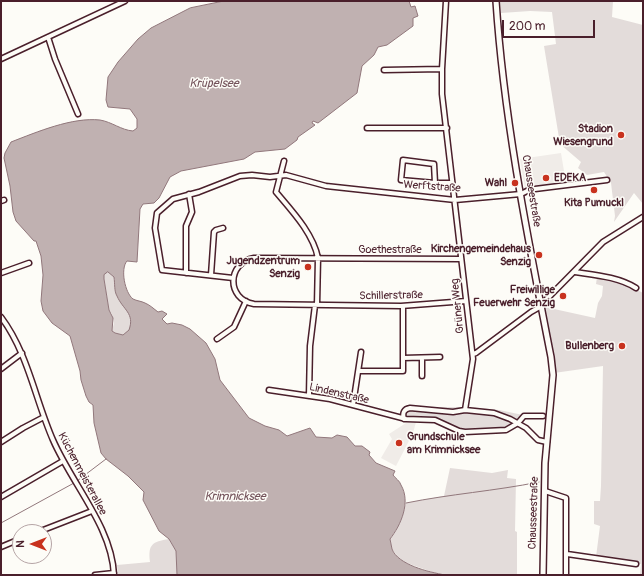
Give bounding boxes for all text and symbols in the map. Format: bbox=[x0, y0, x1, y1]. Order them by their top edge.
scale bar bbox=[504, 12, 597, 38]
text: 200 m bbox=[509, 19, 545, 34]
water label: Krüpelsee bbox=[189, 77, 239, 91]
place label: Stadion Wiesengrund bbox=[553, 122, 613, 148]
marker: Stadion Wiesengrund bbox=[616, 130, 626, 140]
street label: Chausseestraße bbox=[519, 154, 543, 228]
place label: EDEKA bbox=[554, 171, 586, 185]
marker: EDEKA bbox=[541, 173, 551, 183]
place label: Wahl bbox=[485, 176, 507, 190]
street label: Werftstraße bbox=[403, 178, 461, 196]
marker: Wahl bbox=[510, 178, 520, 188]
marker: Kita Pumuckl bbox=[589, 185, 599, 195]
place label: Kita Pumuckl bbox=[564, 196, 624, 210]
place label: Kirchengemeindehaus Senzig bbox=[431, 242, 531, 268]
street label: Goethestraße bbox=[358, 243, 422, 257]
marker: Kirchengemeindehaus Senzig bbox=[534, 250, 544, 260]
place label: Jugendzentrum Senzig bbox=[226, 254, 300, 280]
marker: Jugendzentrum Senzig bbox=[303, 262, 313, 272]
street label: Grüner Weg bbox=[449, 278, 467, 334]
place label: Freiwillige Feuerwehr Senzig bbox=[473, 283, 555, 309]
street label: Schillerstraße bbox=[359, 289, 423, 303]
marker: Freiwillige Feuerwehr Senzig bbox=[558, 291, 568, 301]
place label: Bullenberg bbox=[565, 339, 614, 353]
marker: Bullenberg bbox=[617, 341, 627, 351]
street label: Lindenstraße bbox=[308, 381, 370, 407]
street label: Küchenmeisterallee bbox=[55, 430, 109, 518]
place label: Grundschule am Krimnicksee bbox=[407, 430, 480, 456]
marker: Grundschule am Krimnicksee bbox=[394, 438, 404, 448]
street label: Chausseestraße bbox=[526, 476, 542, 550]
water label: Krimnicksee bbox=[204, 490, 266, 504]
north arrow bbox=[12, 524, 52, 564]
text: N bbox=[14, 540, 27, 548]

